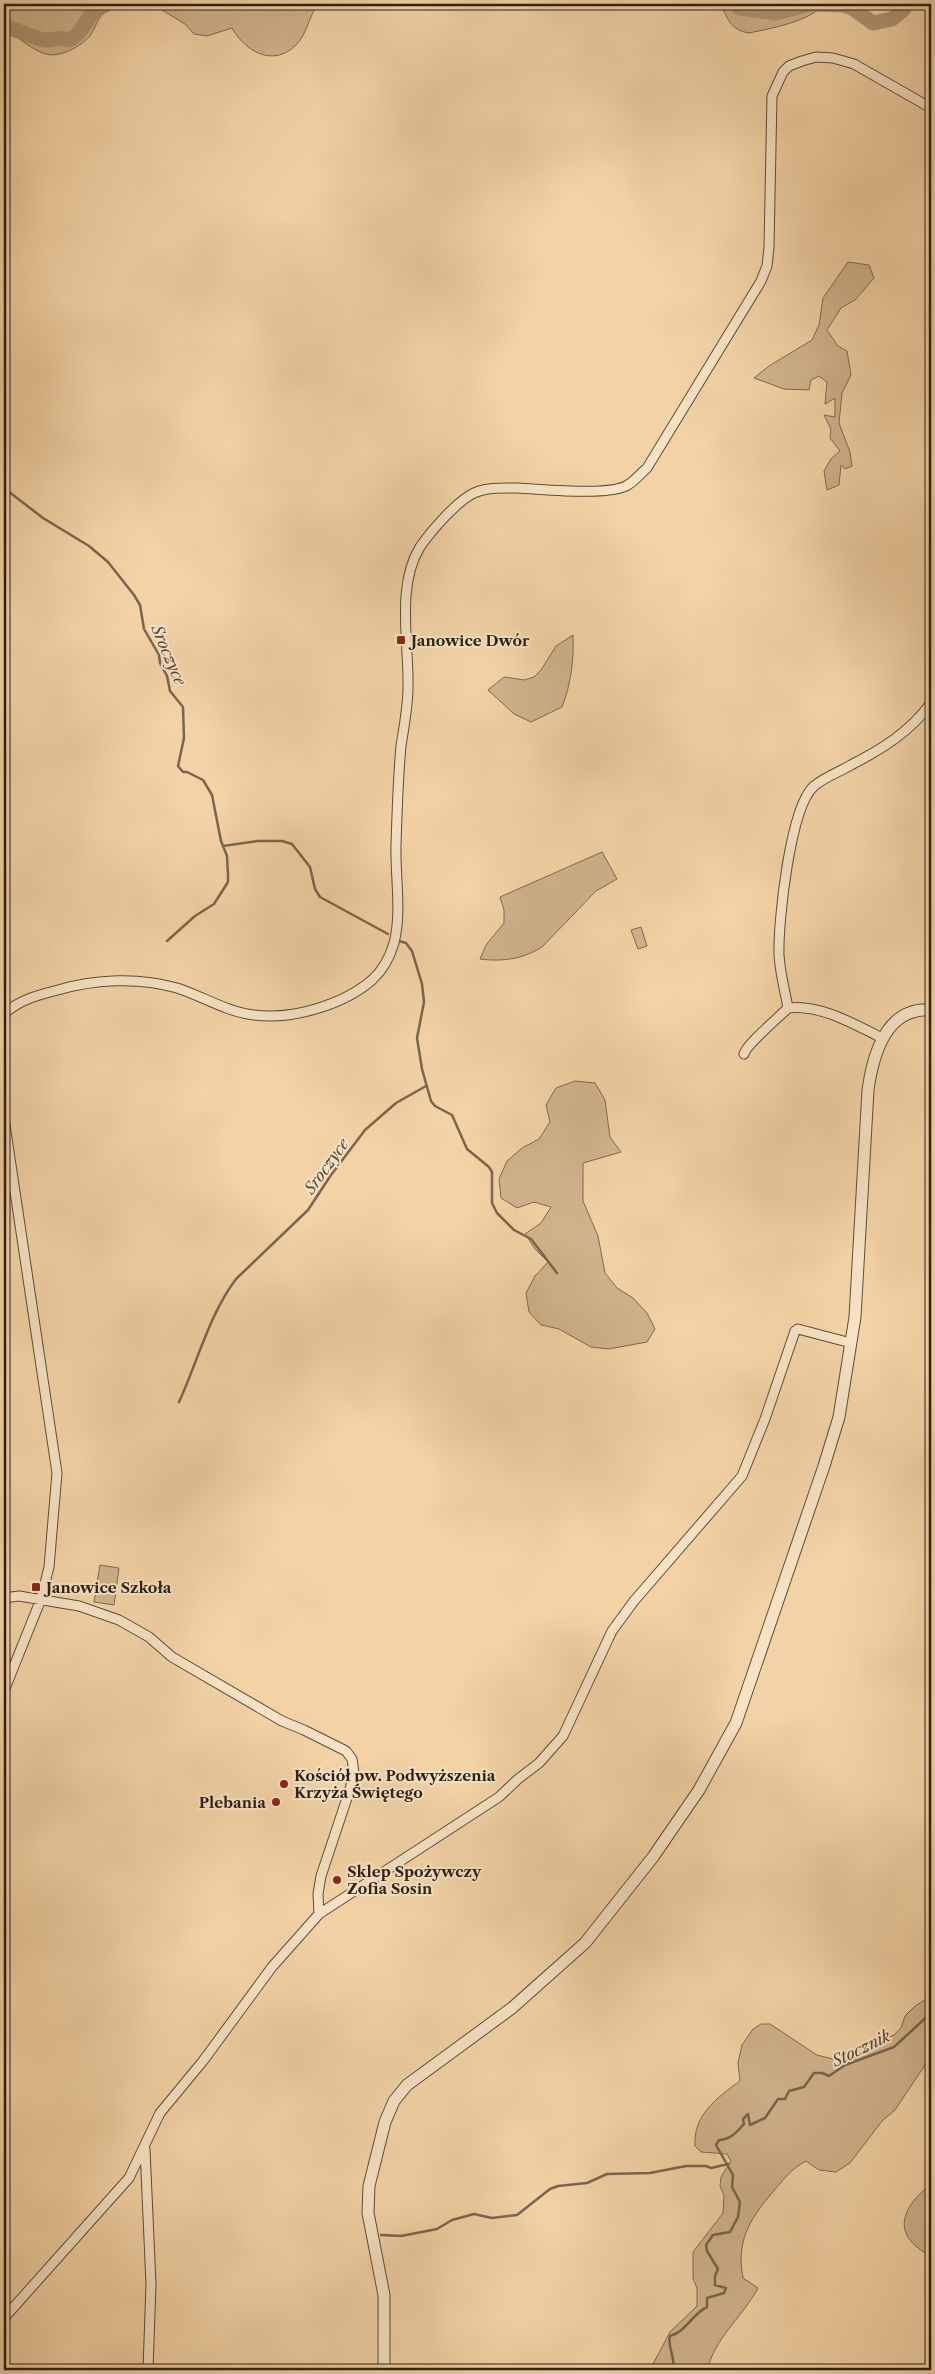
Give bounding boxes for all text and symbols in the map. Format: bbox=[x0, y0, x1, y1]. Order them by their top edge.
water label: Sroczyce bbox=[147, 621, 191, 689]
place label: Janowice Dwór bbox=[408, 631, 530, 650]
marker: Janowice Dwór bbox=[395, 634, 407, 646]
water label: Sroczyce bbox=[299, 1133, 354, 1198]
place label: Janowice Szkoła bbox=[43, 1578, 172, 1597]
marker: Janowice Szkoła bbox=[30, 1581, 42, 1593]
place label: Kościół pw. Podwyższenia Krzyża Świętego bbox=[294, 1766, 496, 1802]
marker: Kościół pw. Podwyższenia Krzyża Świętego bbox=[278, 1778, 290, 1790]
place label: Plebania bbox=[199, 1793, 266, 1812]
marker: Plebania bbox=[270, 1796, 282, 1808]
place label: Sklep Spożywczy Zofia Sosin bbox=[347, 1862, 482, 1898]
marker: Sklep Spożywczy Zofia Sosin bbox=[331, 1874, 343, 1886]
water label: Stocznik bbox=[828, 2025, 894, 2071]

